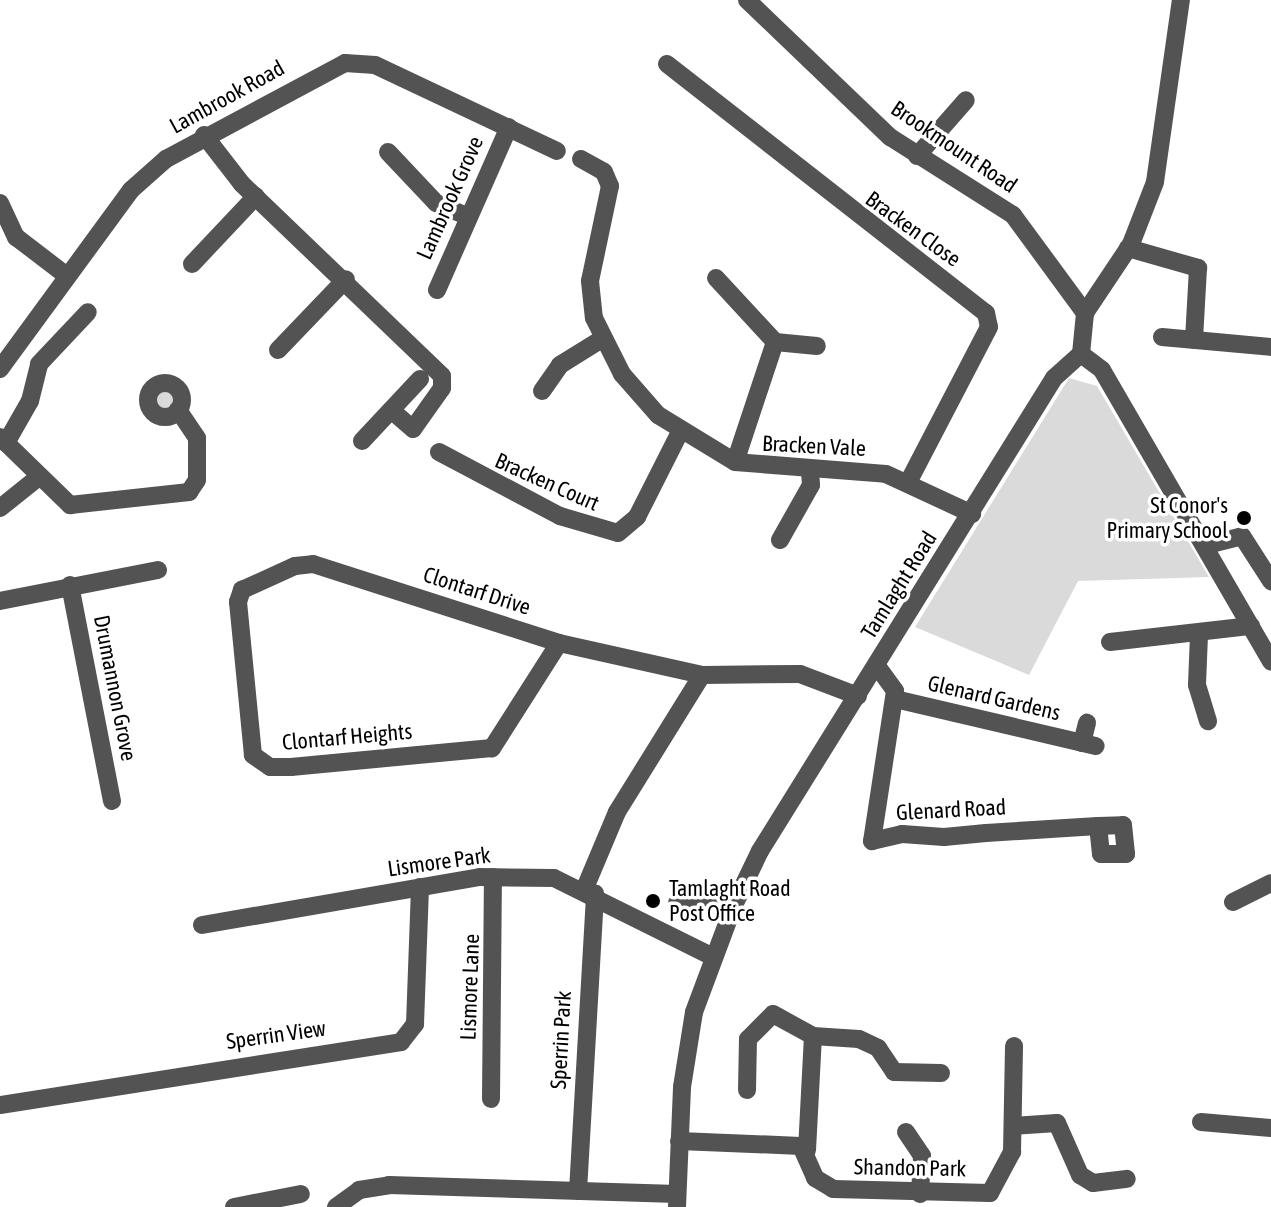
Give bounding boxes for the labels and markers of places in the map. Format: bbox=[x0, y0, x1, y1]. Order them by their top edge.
place label: St Conor's Primary School bbox=[1106, 492, 1228, 544]
marker: St Conor's Primary School bbox=[1235, 509, 1253, 527]
place label: Tamlaght Road Post Office bbox=[669, 875, 791, 926]
marker: Tamlaght Road Post Office bbox=[644, 892, 662, 910]

